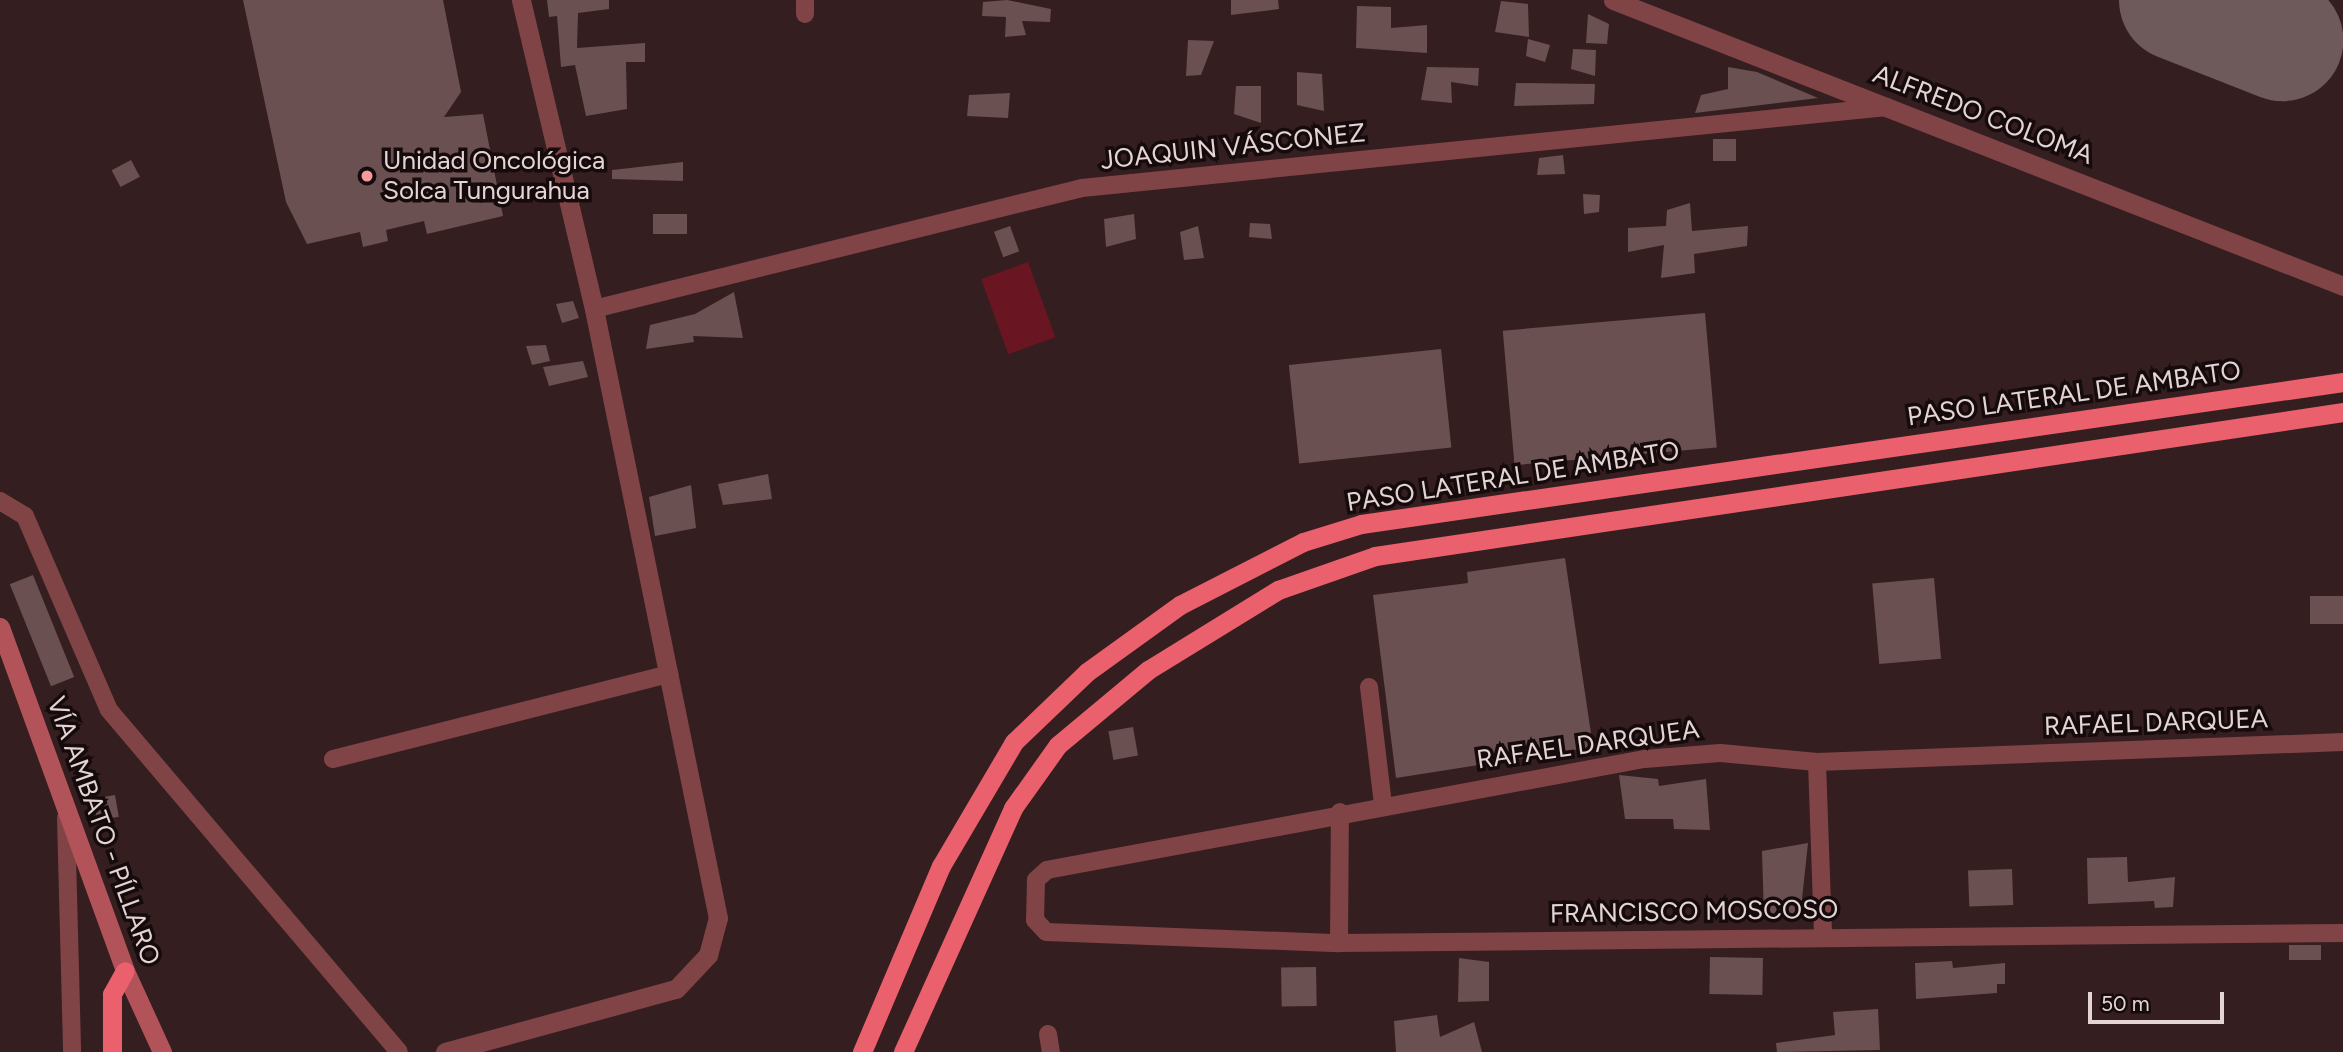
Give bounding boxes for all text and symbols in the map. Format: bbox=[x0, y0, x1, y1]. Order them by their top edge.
street label: ALFREDO COLOMA bbox=[1869, 59, 2097, 171]
street label: JOAQUIN VÁSCONEZ bbox=[1099, 118, 1367, 176]
place label: Unidad Oncológica Solca Tungurahua bbox=[383, 145, 605, 206]
marker: Unidad Oncológica Solca Tungurahua bbox=[357, 166, 377, 186]
street label: PASO LATERAL DE AMBATO bbox=[1905, 355, 2243, 433]
street label: PASO LATERAL DE AMBATO bbox=[1344, 435, 1682, 519]
street label: VÍA AMBATO - PÍLLARO bbox=[40, 693, 166, 969]
street label: RAFAEL DARQUEA bbox=[2043, 703, 2269, 743]
street label: RAFAEL DARQUEA bbox=[1475, 714, 1701, 776]
street label: FRANCISCO MOSCOSO bbox=[1550, 894, 1838, 930]
scale bar bbox=[2091, 978, 2228, 1022]
text: 50 m bbox=[2101, 991, 2150, 1016]

